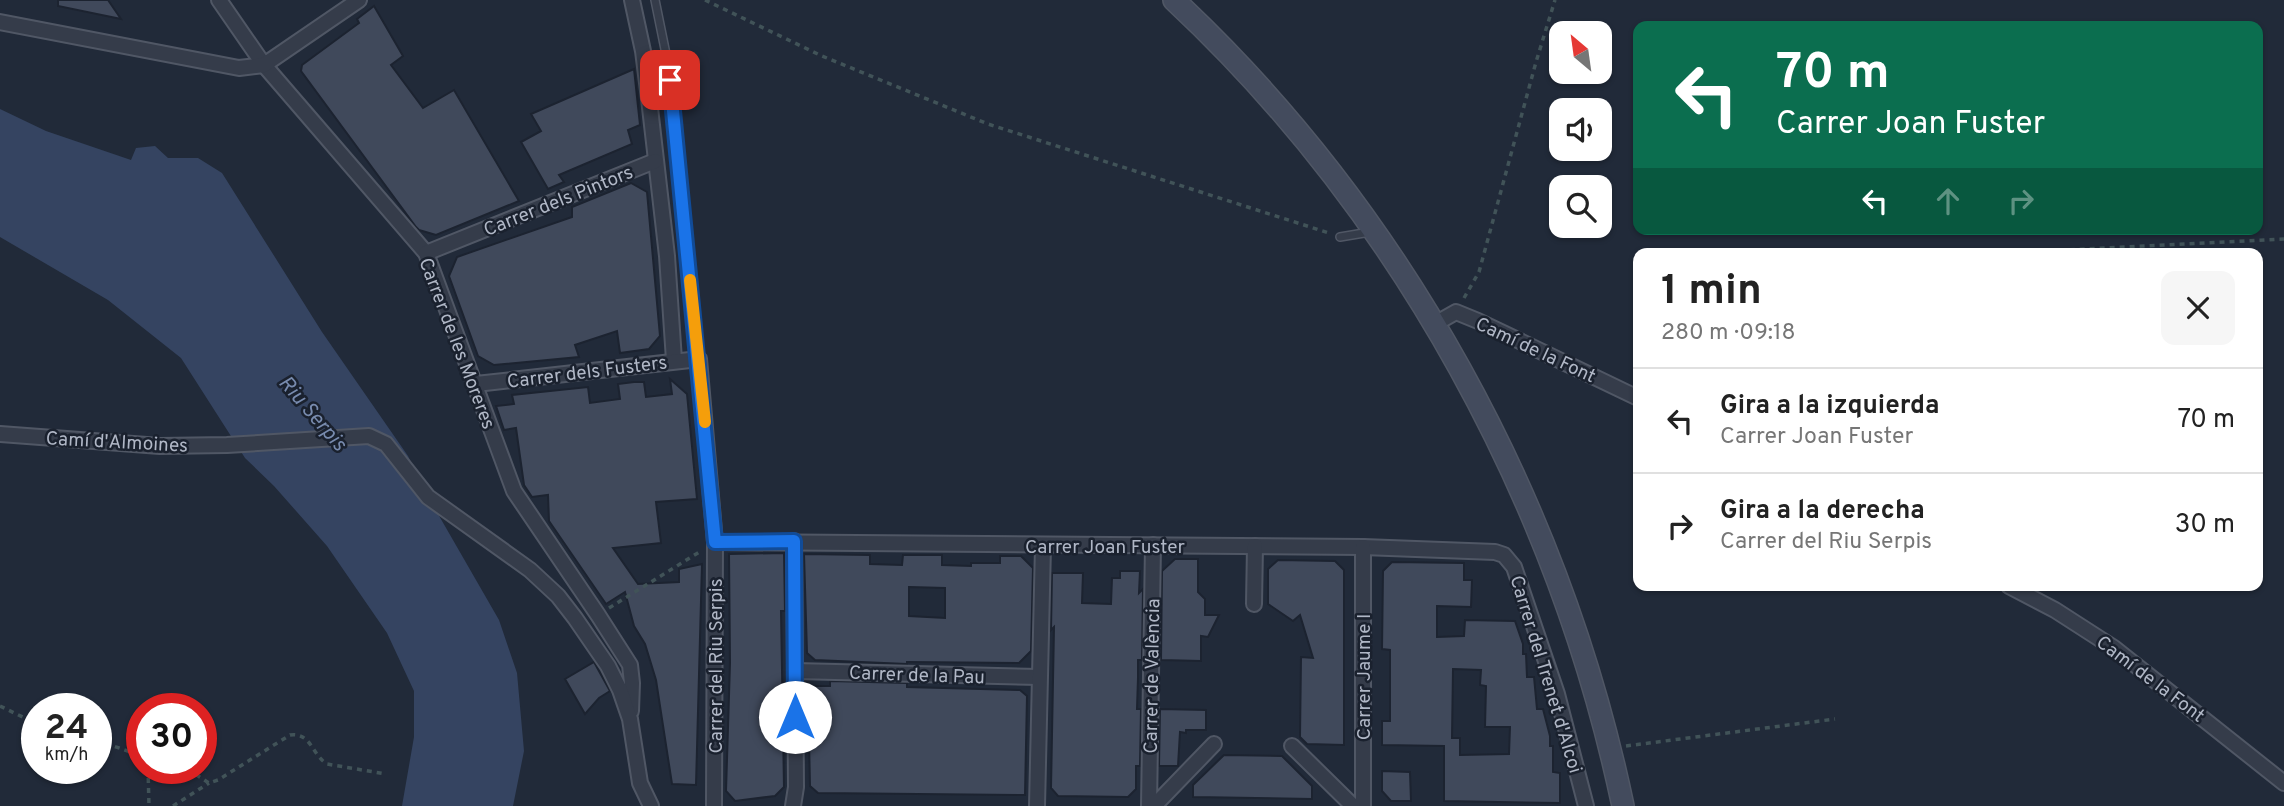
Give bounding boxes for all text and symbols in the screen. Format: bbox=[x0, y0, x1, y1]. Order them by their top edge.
north arrow bbox=[1549, 21, 1612, 84]
map controls bbox=[1549, 21, 1612, 238]
text: 70 m bbox=[1776, 44, 1890, 106]
icon: left bbox=[1661, 49, 1752, 140]
pin bbox=[640, 50, 700, 110]
icon: arrive bbox=[651, 61, 689, 99]
button: sound bbox=[1549, 98, 1612, 161]
text: Carrer Joan Fuster bbox=[1776, 105, 2045, 145]
street label: Carrer dels Pintors bbox=[480, 161, 637, 243]
button: search bbox=[1549, 175, 1612, 238]
icon: left bbox=[1856, 182, 1894, 220]
icon: ahead bbox=[1929, 182, 1967, 220]
icon: right bbox=[2002, 182, 2040, 220]
street label: Carrer de les Moreres bbox=[412, 255, 500, 433]
text: 1 min bbox=[1661, 266, 1762, 319]
button: close bbox=[2161, 271, 2235, 345]
street label: Camí de la Font bbox=[1471, 312, 1599, 389]
text: 280 m · 09:18 bbox=[1661, 319, 1796, 348]
street label: Carrer dels Fusters bbox=[506, 351, 669, 395]
water label: Riu Serpis bbox=[272, 371, 352, 458]
text: Gira a la izquierda bbox=[1720, 390, 1939, 423]
icon: left bbox=[1661, 402, 1699, 440]
text: 70 m bbox=[2177, 404, 2235, 437]
text: Carrer Joan Fuster bbox=[1720, 423, 1914, 452]
street label: Camí d'Almoines bbox=[45, 427, 189, 459]
text: Gira a la derecha bbox=[1720, 495, 1925, 528]
icon: right bbox=[1661, 507, 1699, 545]
text: 30 m bbox=[2175, 509, 2235, 542]
text: Carrer del Riu Serpis bbox=[1720, 528, 1932, 557]
street label: Carrer Joan Fuster bbox=[1025, 536, 1186, 560]
street label: Carrer del Trenet d'Alcoi bbox=[1504, 573, 1587, 776]
street label: Carrer del Riu Serpis bbox=[705, 578, 729, 754]
street label: Carrer de València bbox=[1140, 598, 1166, 754]
street label: Carrer Jaume I bbox=[1353, 614, 1377, 740]
street label: Camí de la Font bbox=[2091, 631, 2209, 728]
street label: Carrer de la Pau bbox=[848, 662, 985, 690]
position arrow bbox=[758, 680, 832, 754]
speed limit sign: 30 bbox=[126, 693, 217, 784]
text: 24 bbox=[45, 707, 88, 751]
text: km/h bbox=[45, 744, 88, 767]

